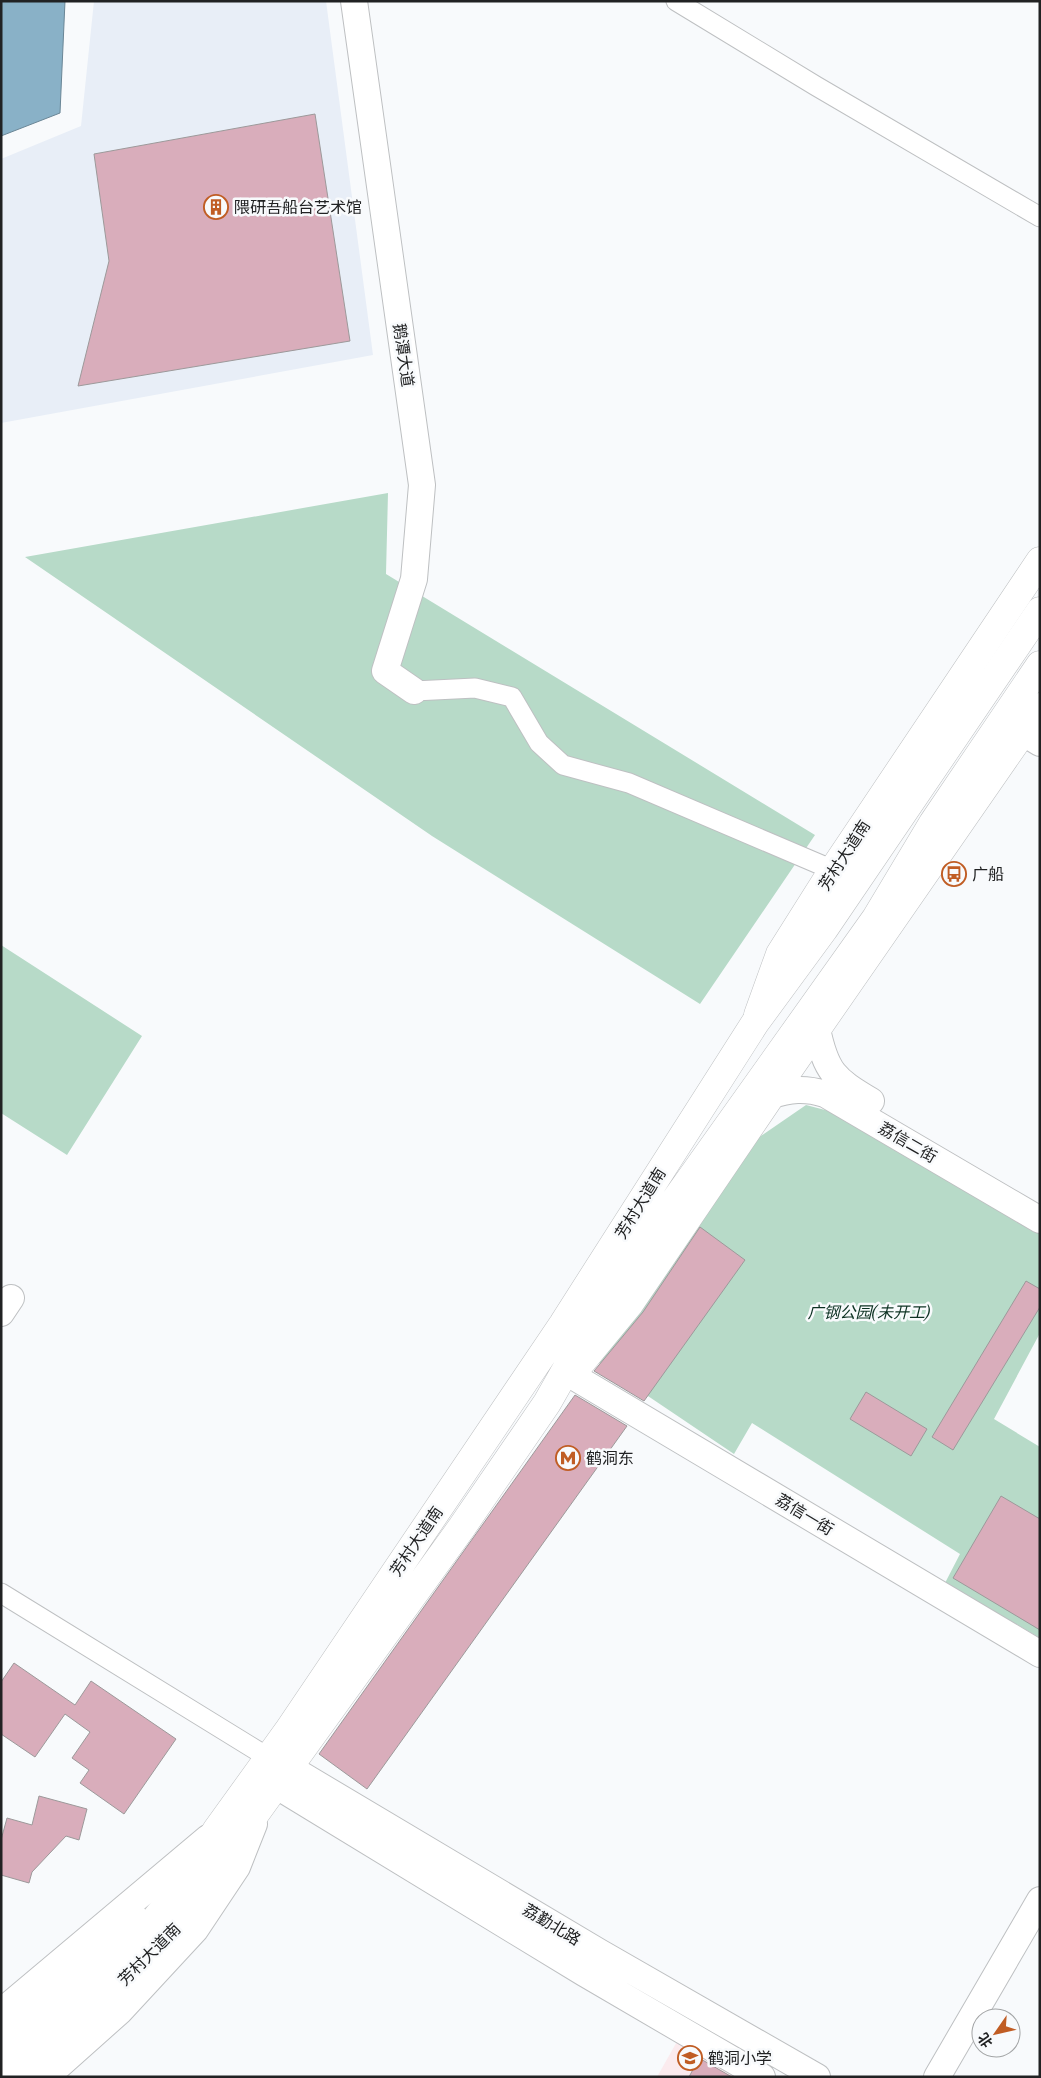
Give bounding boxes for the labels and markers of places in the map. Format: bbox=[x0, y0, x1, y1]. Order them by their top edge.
building icon: 隈研吾船台艺术馆 bbox=[203, 194, 229, 220]
place label: 隈研吾船台艺术馆 bbox=[234, 197, 362, 217]
bus stop icon: 广船 bbox=[941, 861, 967, 887]
place label: 广船 bbox=[972, 864, 1004, 884]
metro station icon: 鹤洞东 bbox=[555, 1445, 581, 1471]
place label: 鹤洞东 bbox=[586, 1448, 634, 1468]
school or university icon: 鹤洞小学 bbox=[677, 2045, 703, 2071]
place label: 鹤洞小学 bbox=[708, 2048, 772, 2068]

